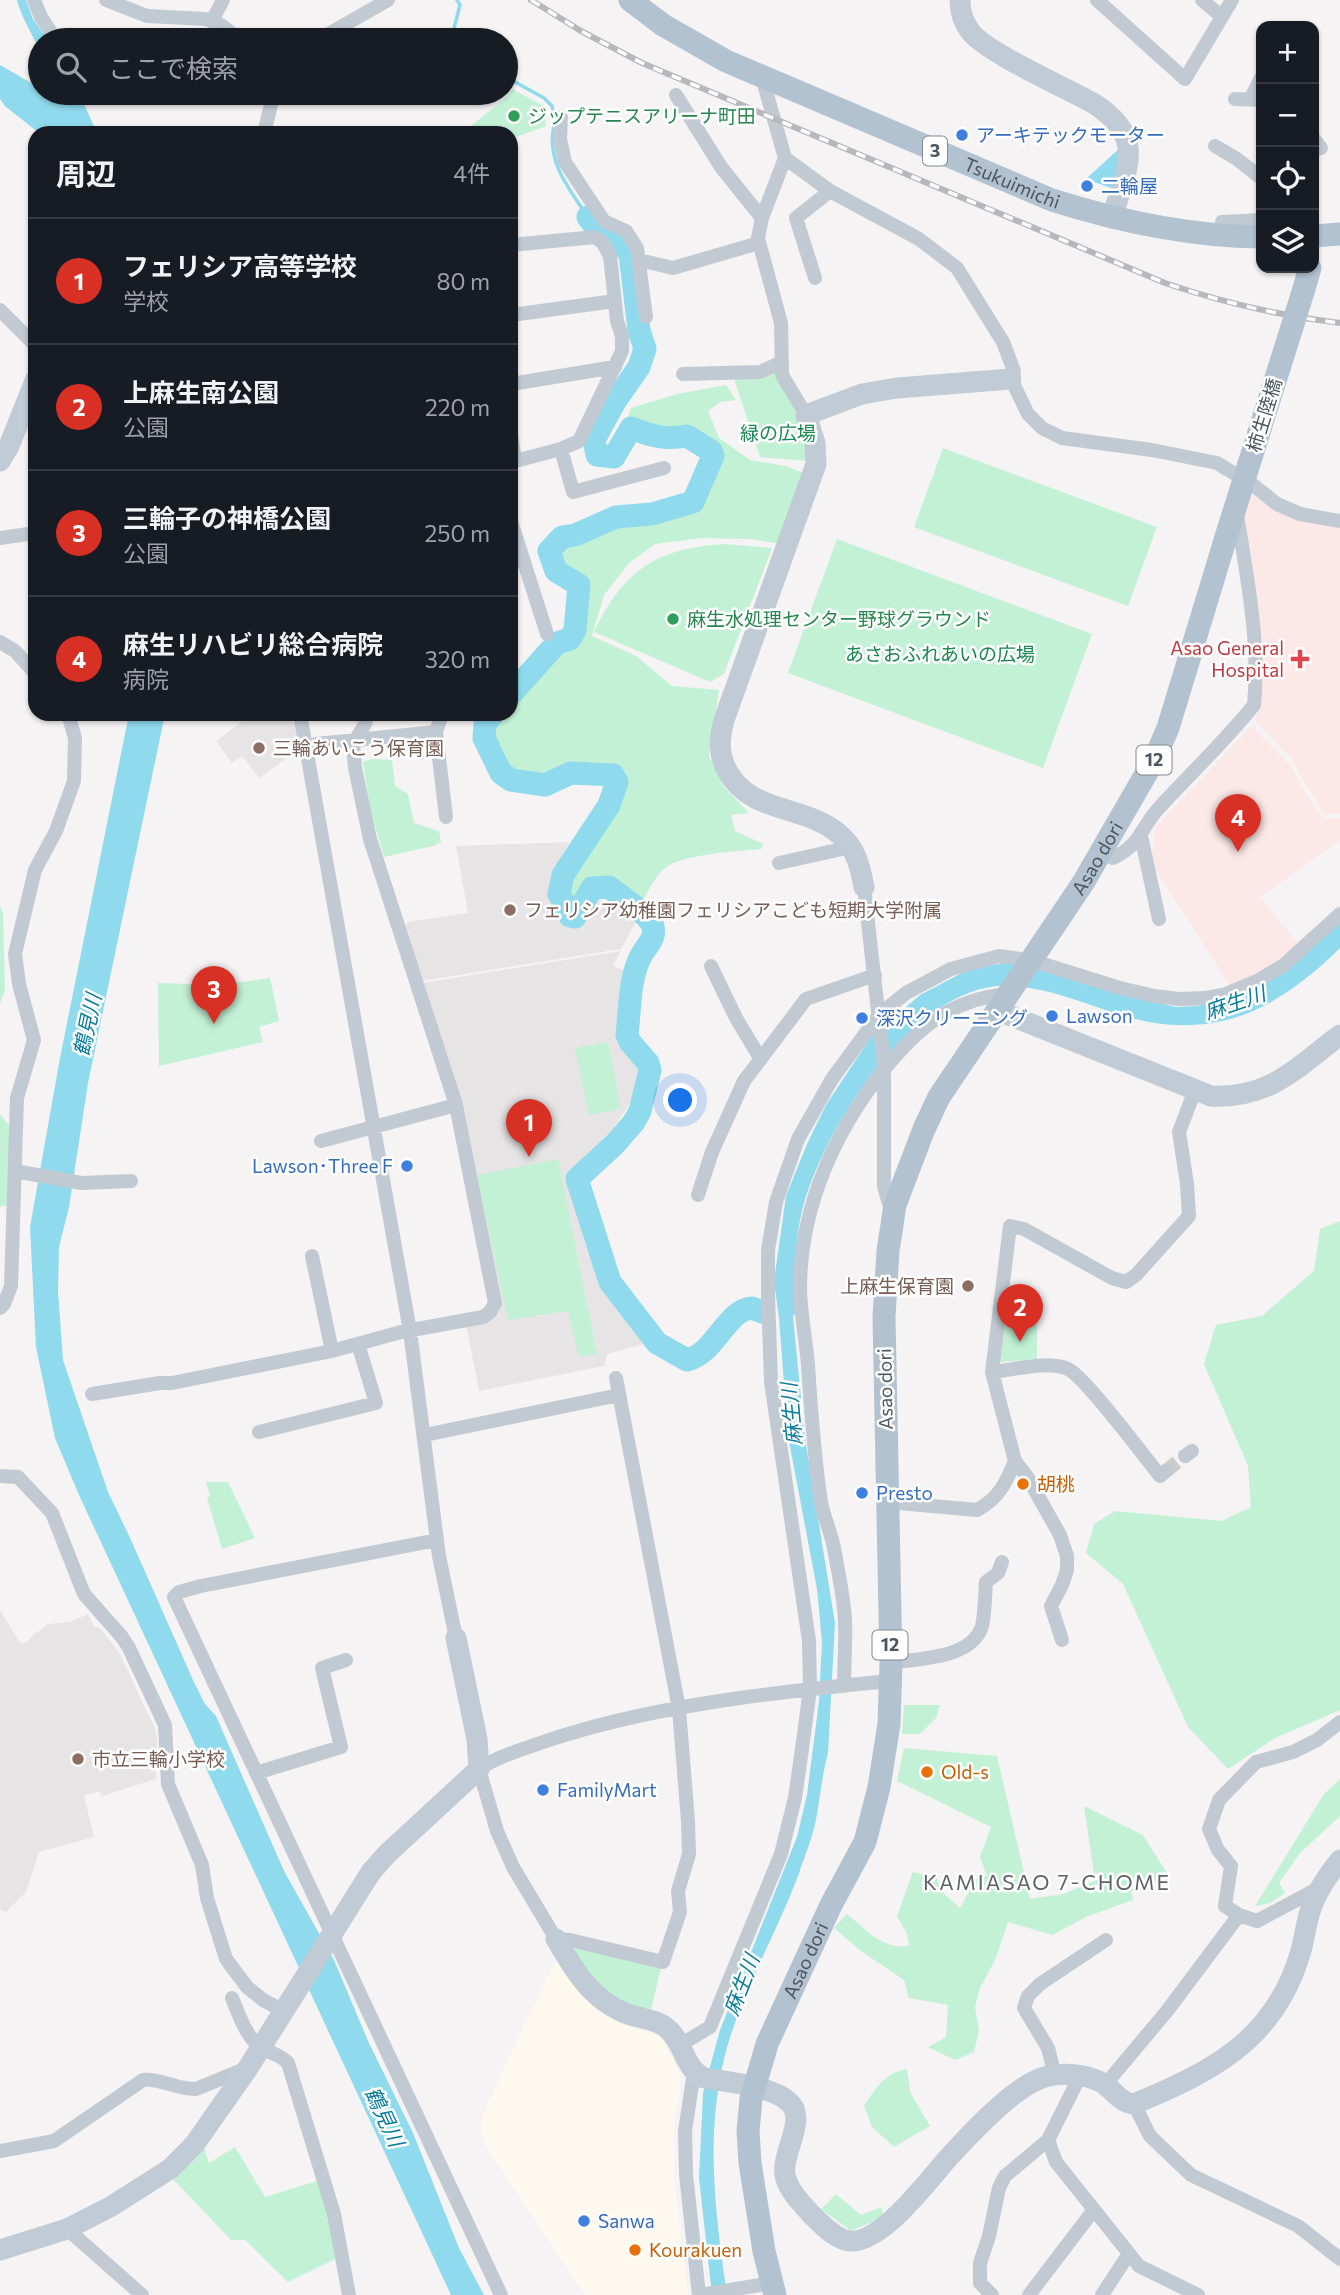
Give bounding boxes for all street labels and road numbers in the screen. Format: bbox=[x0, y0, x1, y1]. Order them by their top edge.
road number: 3 bbox=[923, 136, 947, 166]
street label: Tsukuimichi bbox=[961, 152, 1063, 213]
street label: 柿生陸橋 bbox=[1241, 375, 1286, 455]
road number: 12 bbox=[1136, 746, 1172, 774]
street label: Asao dori bbox=[1066, 817, 1127, 899]
street label: Asao dori bbox=[872, 1348, 897, 1430]
road number: 12 bbox=[872, 1630, 908, 1660]
street label: Asao dori bbox=[778, 1918, 833, 2002]

